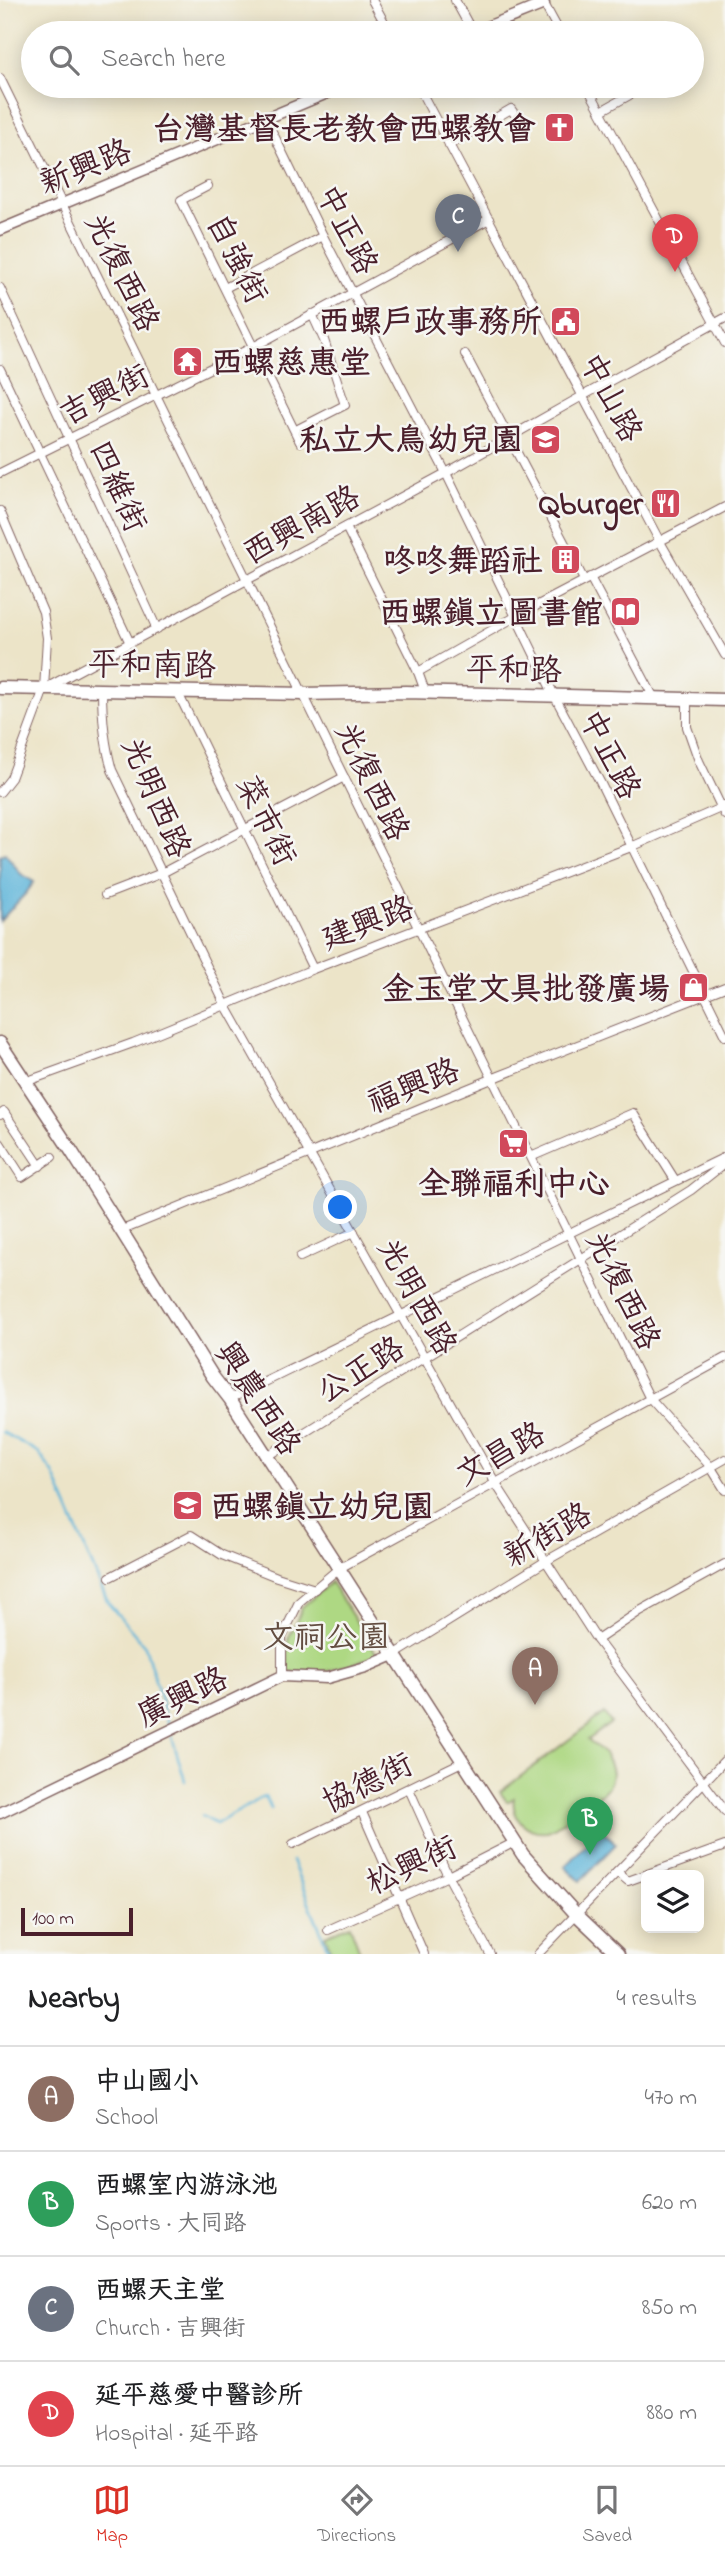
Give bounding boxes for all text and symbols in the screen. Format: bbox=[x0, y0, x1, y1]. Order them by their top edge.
search box bbox=[21, 21, 704, 98]
icon: search bbox=[45, 41, 83, 79]
text: Search here bbox=[101, 41, 226, 79]
place label: 台灣基督長老教會西螺教會 bbox=[152, 108, 536, 155]
church icon: 台灣基督長老教會西螺教會 bbox=[542, 111, 576, 145]
street label: 新興路 bbox=[33, 129, 140, 209]
street label: 中正路 bbox=[302, 177, 388, 284]
pin: C bbox=[435, 194, 481, 252]
street label: 光復西路 bbox=[71, 206, 169, 341]
street label: 自強街 bbox=[192, 206, 278, 313]
pin: D bbox=[652, 214, 698, 272]
place label: 西螺戶政事務所 bbox=[318, 301, 542, 348]
public building icon: 西螺戶政事務所 bbox=[548, 304, 582, 338]
place label: 西螺慈惠堂 bbox=[211, 342, 371, 389]
temple icon: 西螺慈惠堂 bbox=[171, 345, 205, 379]
street label: 中山路 bbox=[566, 345, 652, 452]
street label: 吉興街 bbox=[52, 354, 159, 440]
place label: 私立大鳥幼兒園 bbox=[299, 419, 523, 466]
school or university icon: 私立大鳥幼兒園 bbox=[529, 422, 563, 456]
street label: 四維街 bbox=[75, 434, 157, 541]
street label: 西興南路 bbox=[235, 475, 370, 579]
place label: Qburger bbox=[539, 483, 644, 531]
restaurant icon: Qburger bbox=[649, 486, 683, 520]
place label: 咚咚舞蹈社 bbox=[383, 540, 543, 587]
building icon: 咚咚舞蹈社 bbox=[549, 543, 583, 577]
place label: 西螺鎮立圖書館 bbox=[379, 592, 603, 639]
library icon: 西螺鎮立圖書館 bbox=[609, 595, 643, 629]
street label: 平和南路 bbox=[88, 643, 216, 692]
street label: 平和路 bbox=[466, 648, 562, 697]
street label: 中正路 bbox=[565, 702, 651, 809]
street label: 光復西路 bbox=[321, 715, 419, 850]
street label: 光明西路 bbox=[107, 730, 200, 866]
street label: 菜市街 bbox=[222, 768, 306, 875]
street label: 建興路 bbox=[315, 886, 421, 964]
place label: 金玉堂文具批發廣場 bbox=[382, 968, 670, 1015]
shop icon: 金玉堂文具批發廣場 bbox=[676, 971, 710, 1005]
street label: 福興路 bbox=[361, 1048, 468, 1128]
supermarket icon: 全聯福利中心 bbox=[497, 1127, 531, 1161]
place label: 全聯福利中心 bbox=[418, 1163, 610, 1210]
your location bbox=[323, 1190, 357, 1224]
street label: 光復西路 bbox=[572, 1224, 670, 1359]
street label: 光明西路 bbox=[363, 1230, 467, 1365]
street label: 公正路 bbox=[309, 1327, 415, 1417]
street label: 興農西路 bbox=[201, 1333, 311, 1466]
street label: 文昌路 bbox=[448, 1412, 555, 1500]
place label: 西螺鎮立幼兒園 bbox=[210, 1486, 434, 1533]
school or university icon: 西螺鎮立幼兒園 bbox=[170, 1489, 204, 1523]
street label: 新街路 bbox=[495, 1493, 602, 1581]
park label: 文祠公園 bbox=[262, 1616, 390, 1663]
pin: A bbox=[512, 1647, 558, 1705]
street label: 廣興路 bbox=[130, 1657, 237, 1741]
street label: 協德街 bbox=[315, 1743, 422, 1827]
pin: B bbox=[567, 1797, 613, 1855]
street label: 松興街 bbox=[359, 1826, 466, 1909]
map controls bbox=[641, 1870, 704, 1933]
button: layers bbox=[641, 1870, 704, 1933]
scale bar bbox=[21, 1905, 133, 1937]
text: 100 m bbox=[32, 1906, 74, 1933]
text: Nearby bbox=[28, 1978, 120, 2022]
text: 4 results bbox=[616, 1983, 697, 2016]
text: 中山國小 bbox=[95, 2064, 199, 2102]
text: A bbox=[44, 2082, 58, 2115]
text: 470 m bbox=[645, 2082, 697, 2115]
text: School bbox=[95, 2102, 158, 2135]
text: 西螺室內游泳池 bbox=[95, 2168, 277, 2206]
text: B bbox=[43, 2187, 59, 2220]
text: 620 m bbox=[642, 2187, 697, 2220]
text: Sports · 大同路 bbox=[95, 2208, 246, 2241]
text: 西螺天主堂 bbox=[95, 2273, 225, 2311]
text: C bbox=[45, 2292, 57, 2325]
text: 850 m bbox=[642, 2292, 697, 2325]
text: Church · 吉興街 bbox=[95, 2313, 245, 2346]
text: 延平慈愛中醫診所 bbox=[95, 2378, 303, 2416]
text: D bbox=[43, 2397, 59, 2430]
text: 880 m bbox=[646, 2397, 697, 2430]
text: Hospital · 延平路 bbox=[95, 2418, 258, 2451]
tab: Map bbox=[93, 2481, 131, 2550]
tab: Directions bbox=[317, 2481, 396, 2550]
tab: Saved bbox=[582, 2481, 632, 2550]

